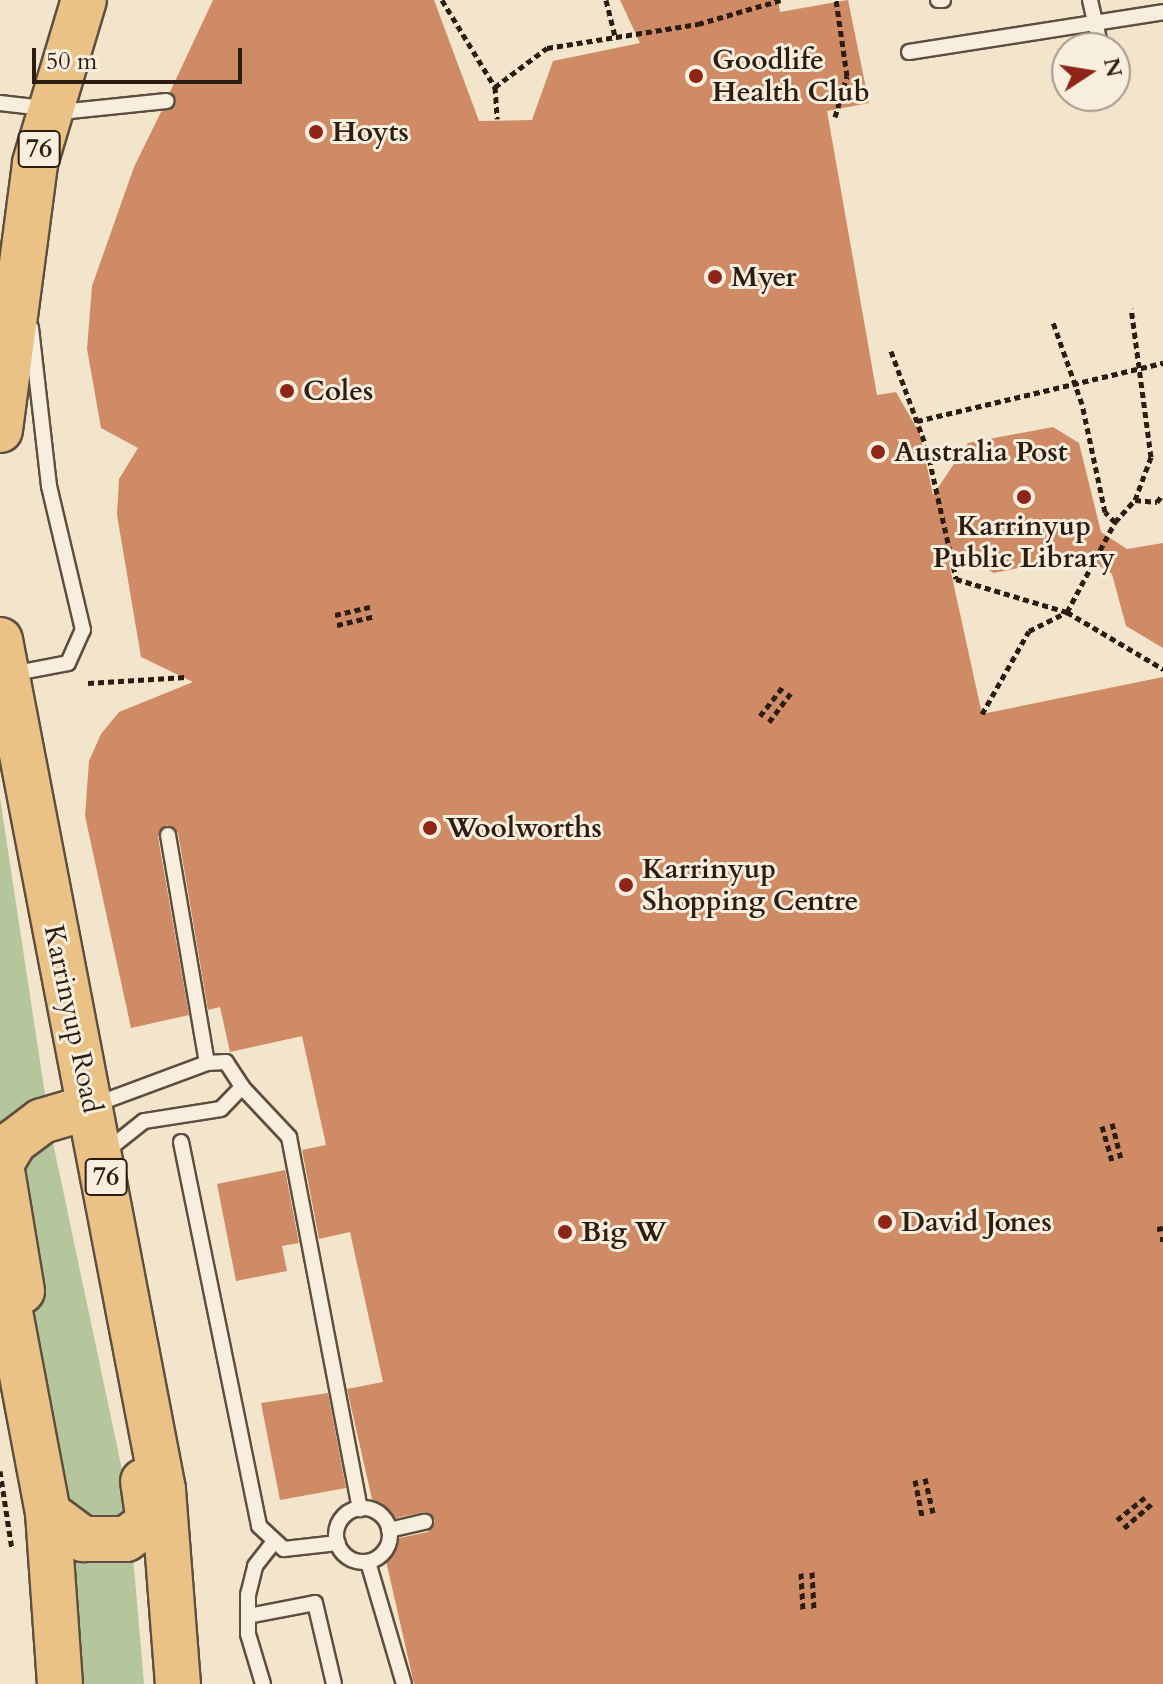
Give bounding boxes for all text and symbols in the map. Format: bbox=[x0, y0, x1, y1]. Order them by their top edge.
scale bar bbox=[36, 32, 246, 82]
north arrow bbox=[1051, 32, 1131, 112]
place label: Goodlife Health Club bbox=[712, 43, 870, 109]
text: 50 m bbox=[46, 45, 97, 78]
text: N bbox=[1096, 55, 1129, 80]
marker: Goodlife Health Club bbox=[687, 67, 705, 85]
place label: Hoyts bbox=[332, 115, 409, 149]
marker: Hoyts bbox=[307, 123, 325, 141]
road number: 76 bbox=[17, 127, 61, 171]
place label: Myer bbox=[731, 260, 797, 294]
marker: Myer bbox=[706, 268, 724, 286]
place label: Coles bbox=[303, 374, 373, 408]
marker: Coles bbox=[278, 382, 296, 400]
place label: Australia Post bbox=[894, 435, 1068, 469]
marker: Australia Post bbox=[869, 443, 887, 461]
marker: Karrinyup Public Library bbox=[1015, 488, 1033, 506]
place label: Karrinyup Public Library bbox=[933, 509, 1115, 575]
place label: Woolworths bbox=[446, 811, 602, 845]
marker: Woolworths bbox=[421, 819, 439, 837]
place label: Karrinyup Shopping Centre bbox=[642, 852, 858, 918]
marker: Karrinyup Shopping Centre bbox=[617, 876, 635, 894]
street label: Karrinyup Road bbox=[37, 922, 109, 1116]
road number: 76 bbox=[84, 1155, 128, 1199]
place label: David Jones bbox=[901, 1205, 1052, 1239]
marker: David Jones bbox=[876, 1213, 894, 1231]
place label: Big W bbox=[581, 1215, 667, 1249]
marker: Big W bbox=[556, 1223, 574, 1241]

